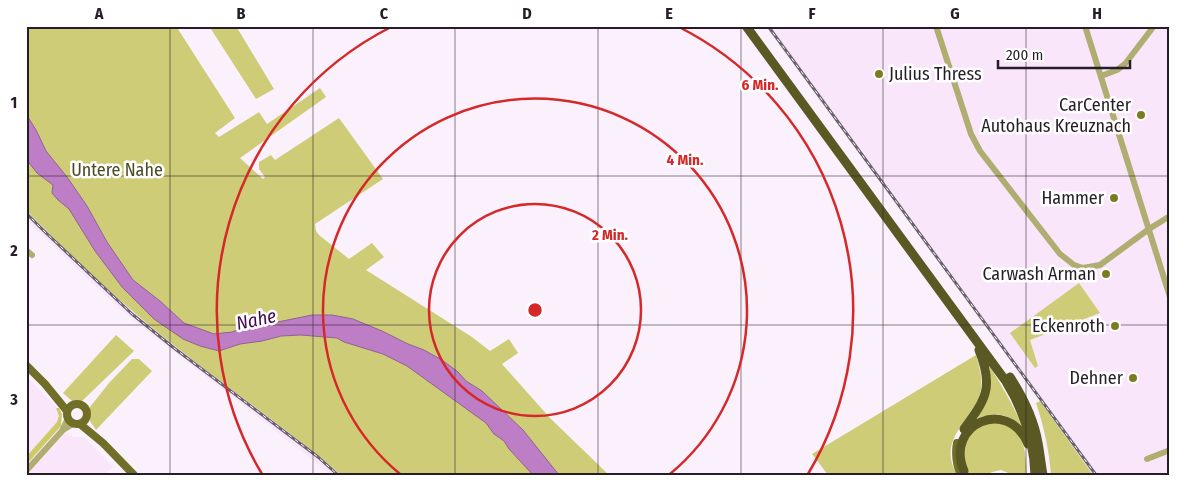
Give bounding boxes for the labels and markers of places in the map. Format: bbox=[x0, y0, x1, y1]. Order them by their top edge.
place label: Julius Thress bbox=[889, 63, 982, 85]
marker: Julius Thress bbox=[873, 68, 885, 80]
place label: CarCenter Autohaus Kreuznach bbox=[981, 94, 1132, 137]
marker: CarCenter Autohaus Kreuznach bbox=[1135, 109, 1147, 121]
place label: Hammer bbox=[1041, 187, 1105, 209]
marker: Hammer bbox=[1108, 192, 1120, 204]
place label: Carwash Arman bbox=[982, 263, 1096, 285]
marker: Carwash Arman bbox=[1100, 268, 1112, 280]
centre of rings bbox=[526, 301, 544, 319]
place label: Eckenroth bbox=[1032, 315, 1105, 337]
marker: Eckenroth bbox=[1109, 320, 1121, 332]
place label: Dehner bbox=[1070, 367, 1124, 389]
marker: Dehner bbox=[1127, 372, 1139, 384]

